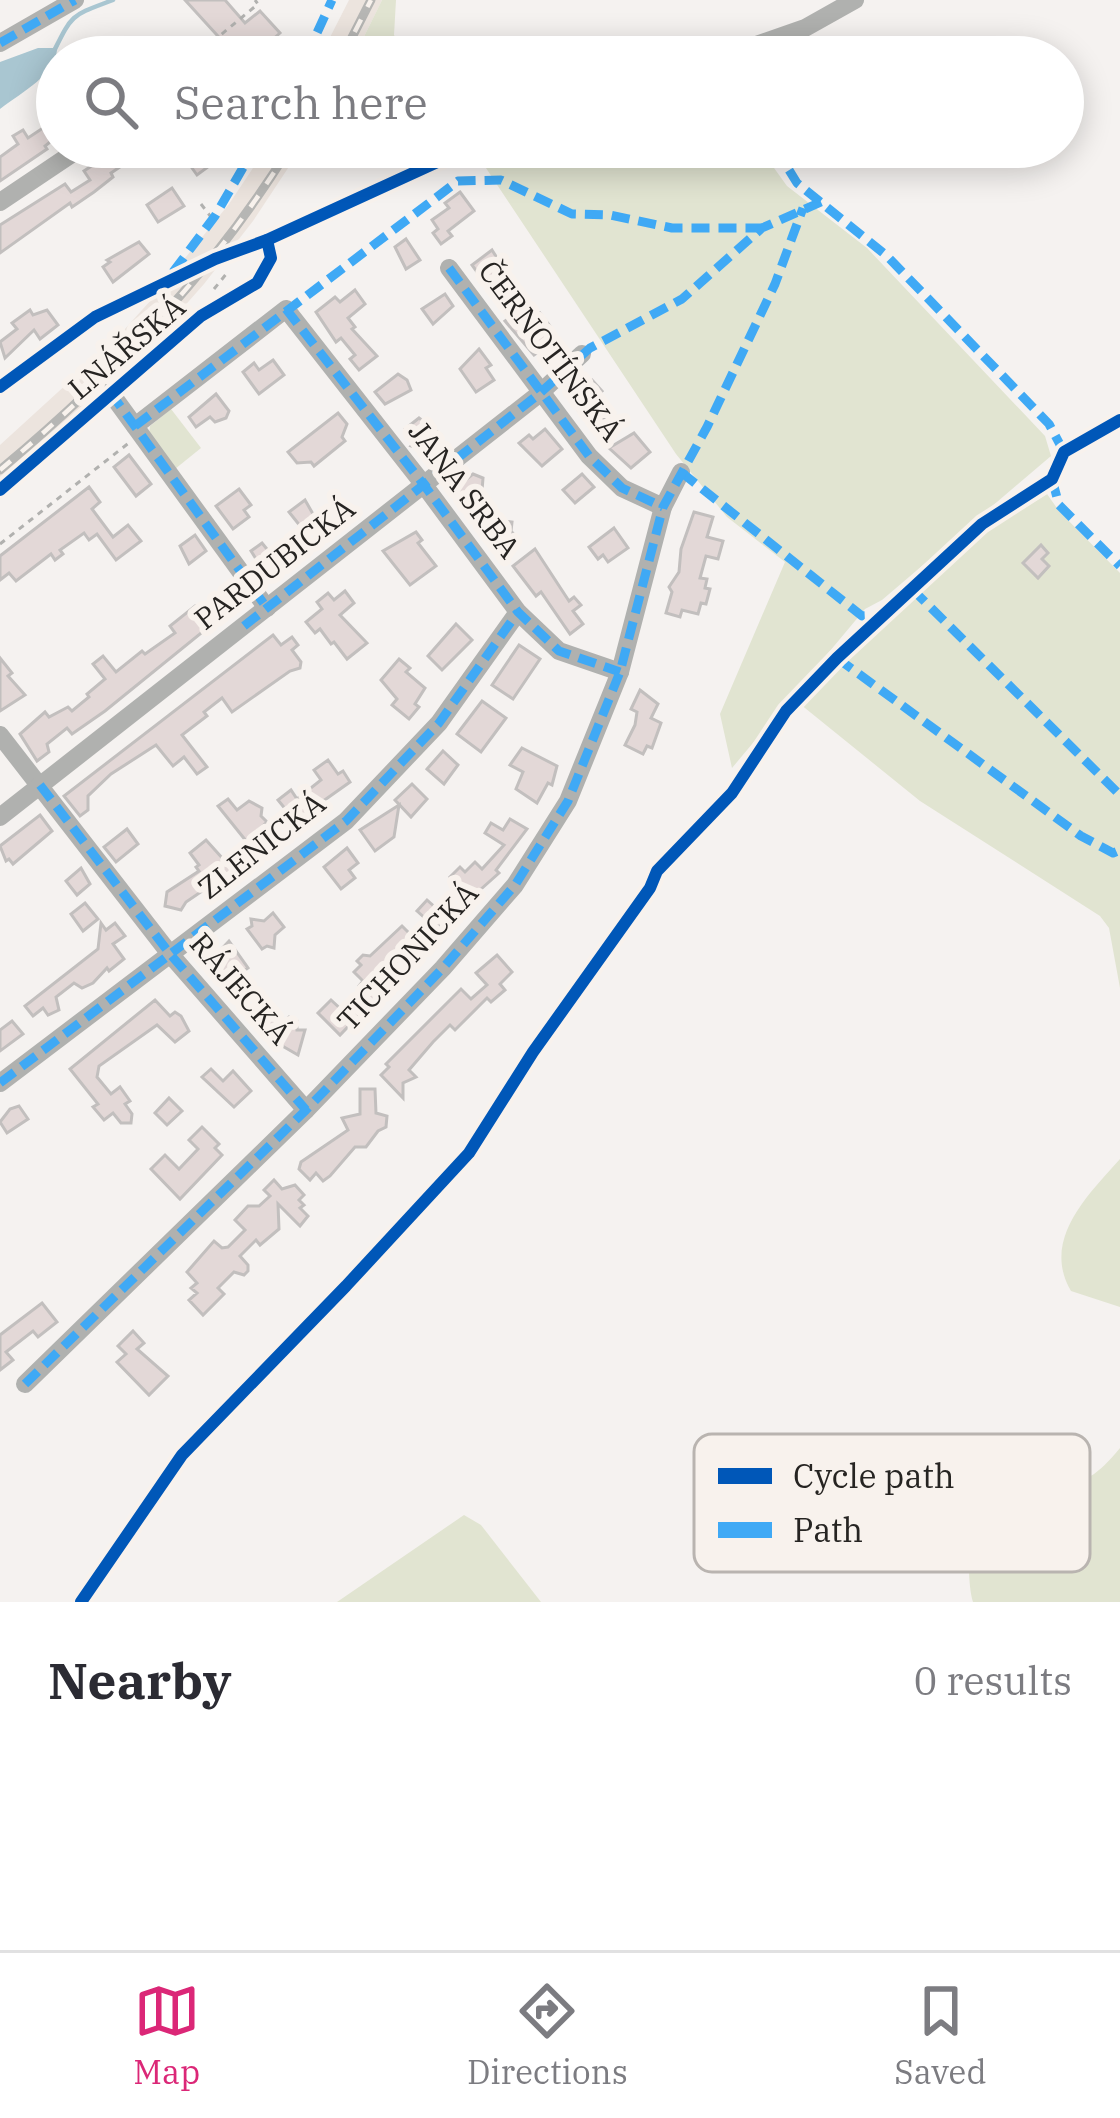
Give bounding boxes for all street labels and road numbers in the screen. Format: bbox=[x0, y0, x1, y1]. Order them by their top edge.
street label: ČERNOTÍNSKÁ bbox=[471, 252, 632, 448]
street label: LNÁŘSKÁ bbox=[59, 286, 193, 407]
street label: JANA SRBA bbox=[401, 413, 530, 566]
street label: PARDUBICKÁ bbox=[186, 488, 362, 638]
street label: ZLENICKÁ bbox=[190, 783, 333, 907]
street label: TICHONICKÁ bbox=[328, 873, 486, 1039]
street label: RÁJECKÁ bbox=[182, 924, 301, 1052]

